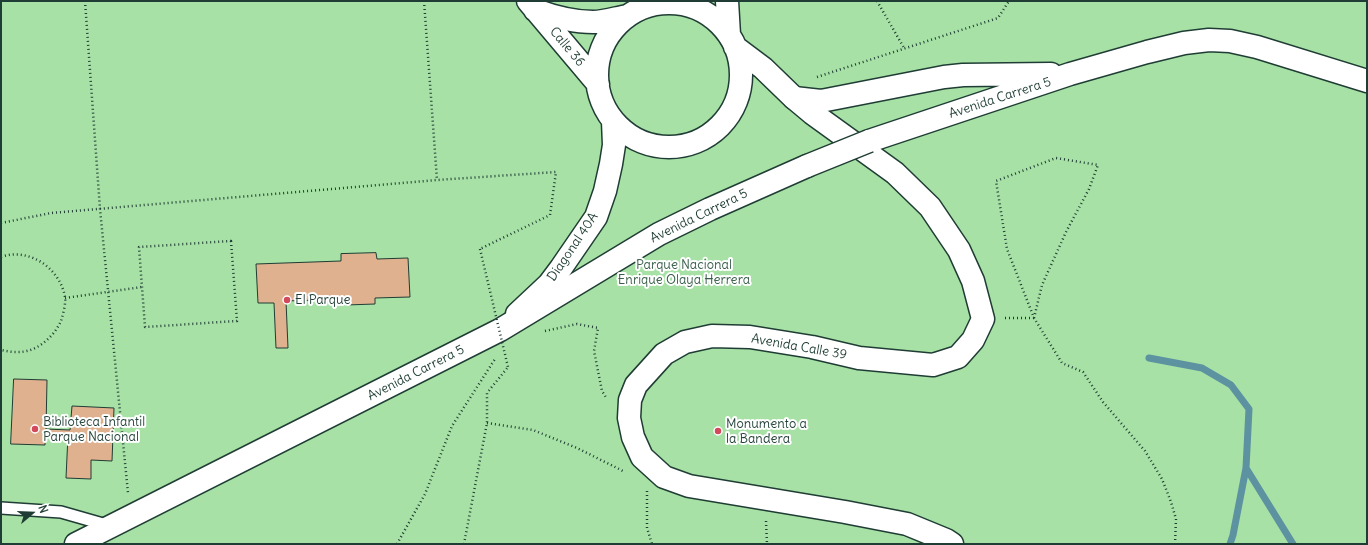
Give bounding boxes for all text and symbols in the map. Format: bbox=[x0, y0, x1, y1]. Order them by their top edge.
street label: Calle 36 bbox=[546, 24, 588, 70]
street label: Avenida Carrera 5 bbox=[947, 74, 1053, 122]
street label: Avenida Carrera 5 bbox=[648, 186, 750, 246]
street label: Diagonal 40A bbox=[544, 210, 602, 284]
park label: Parque Nacional Enrique Olaya Herrera bbox=[618, 257, 750, 288]
place label: El Parque bbox=[295, 292, 350, 308]
marker: El Parque bbox=[282, 295, 292, 305]
street label: Avenida Calle 39 bbox=[750, 331, 848, 363]
street label: Avenida Carrera 5 bbox=[365, 342, 467, 404]
place label: Biblioteca Infantil Parque Nacional bbox=[43, 414, 145, 445]
place label: Monumento a la Bandera bbox=[726, 416, 807, 447]
marker: Biblioteca Infantil Parque Nacional bbox=[30, 424, 40, 434]
marker: Monumento a la Bandera bbox=[713, 426, 723, 436]
north arrow bbox=[12, 493, 52, 533]
text: N bbox=[35, 503, 51, 515]

